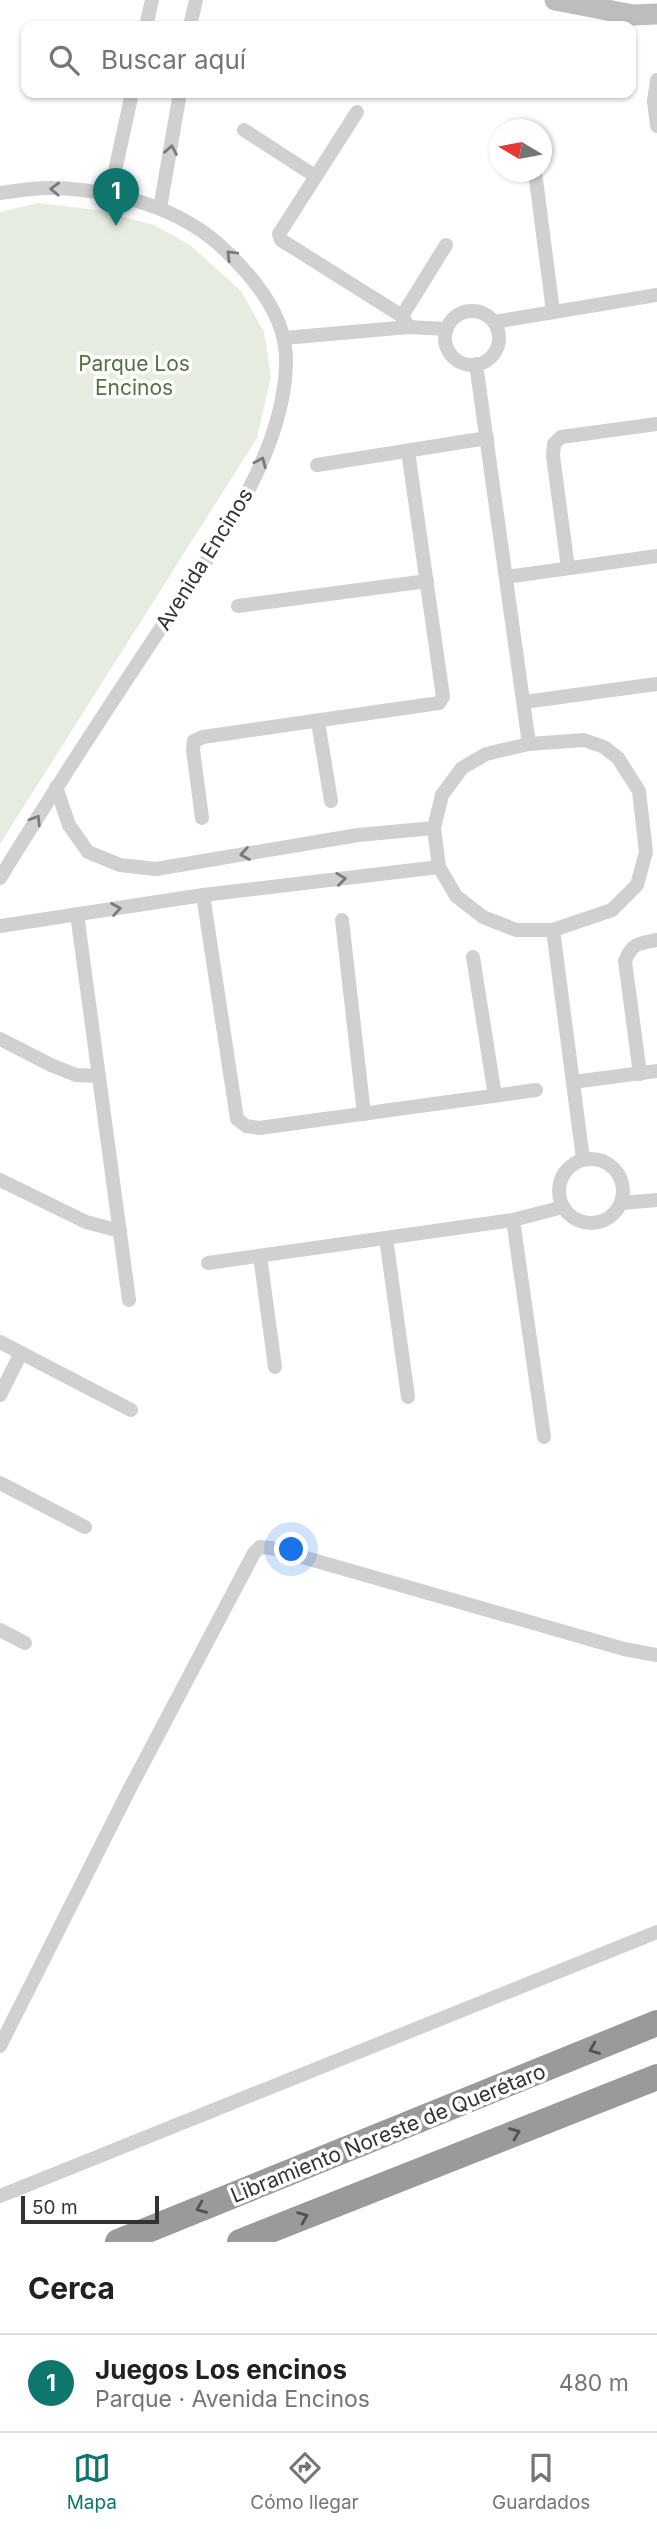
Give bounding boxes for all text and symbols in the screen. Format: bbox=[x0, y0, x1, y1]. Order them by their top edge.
search box bbox=[21, 21, 636, 98]
icon: search bbox=[45, 41, 83, 79]
text: Buscar aquí bbox=[101, 44, 246, 75]
north arrow bbox=[489, 119, 552, 182]
one-way arrow bbox=[162, 144, 177, 156]
pin: 1 bbox=[93, 168, 139, 226]
one-way arrow bbox=[49, 181, 60, 196]
one-way arrow bbox=[226, 251, 239, 264]
park label: Parque Los Encinos bbox=[78, 351, 190, 400]
one-way arrow bbox=[253, 457, 267, 469]
street label: Avenida Encinos bbox=[150, 483, 258, 635]
one-way arrow bbox=[27, 815, 40, 828]
one-way arrow bbox=[239, 846, 251, 861]
one-way arrow bbox=[336, 871, 347, 886]
one-way arrow bbox=[110, 901, 122, 916]
your location bbox=[274, 1532, 308, 1566]
one-way arrow bbox=[588, 2041, 601, 2055]
street label: Libramiento Noreste de Querétaro bbox=[227, 2058, 549, 2208]
one-way arrow bbox=[508, 2127, 520, 2141]
scale bar bbox=[21, 2193, 159, 2225]
text: 50 m bbox=[32, 2196, 78, 2219]
one-way arrow bbox=[196, 2200, 208, 2214]
one-way arrow bbox=[297, 2211, 309, 2225]
text: Cerca bbox=[28, 2270, 115, 2306]
text: Juegos Los encinos bbox=[95, 2354, 347, 2385]
text: 1 bbox=[46, 2369, 56, 2397]
text: 480 m bbox=[559, 2369, 629, 2397]
text: Parque · Avenida Encinos bbox=[95, 2385, 370, 2413]
tab: Mapa bbox=[67, 2449, 117, 2514]
tab: Cómo llegar bbox=[250, 2449, 359, 2514]
tab: Guardados bbox=[492, 2449, 590, 2514]

